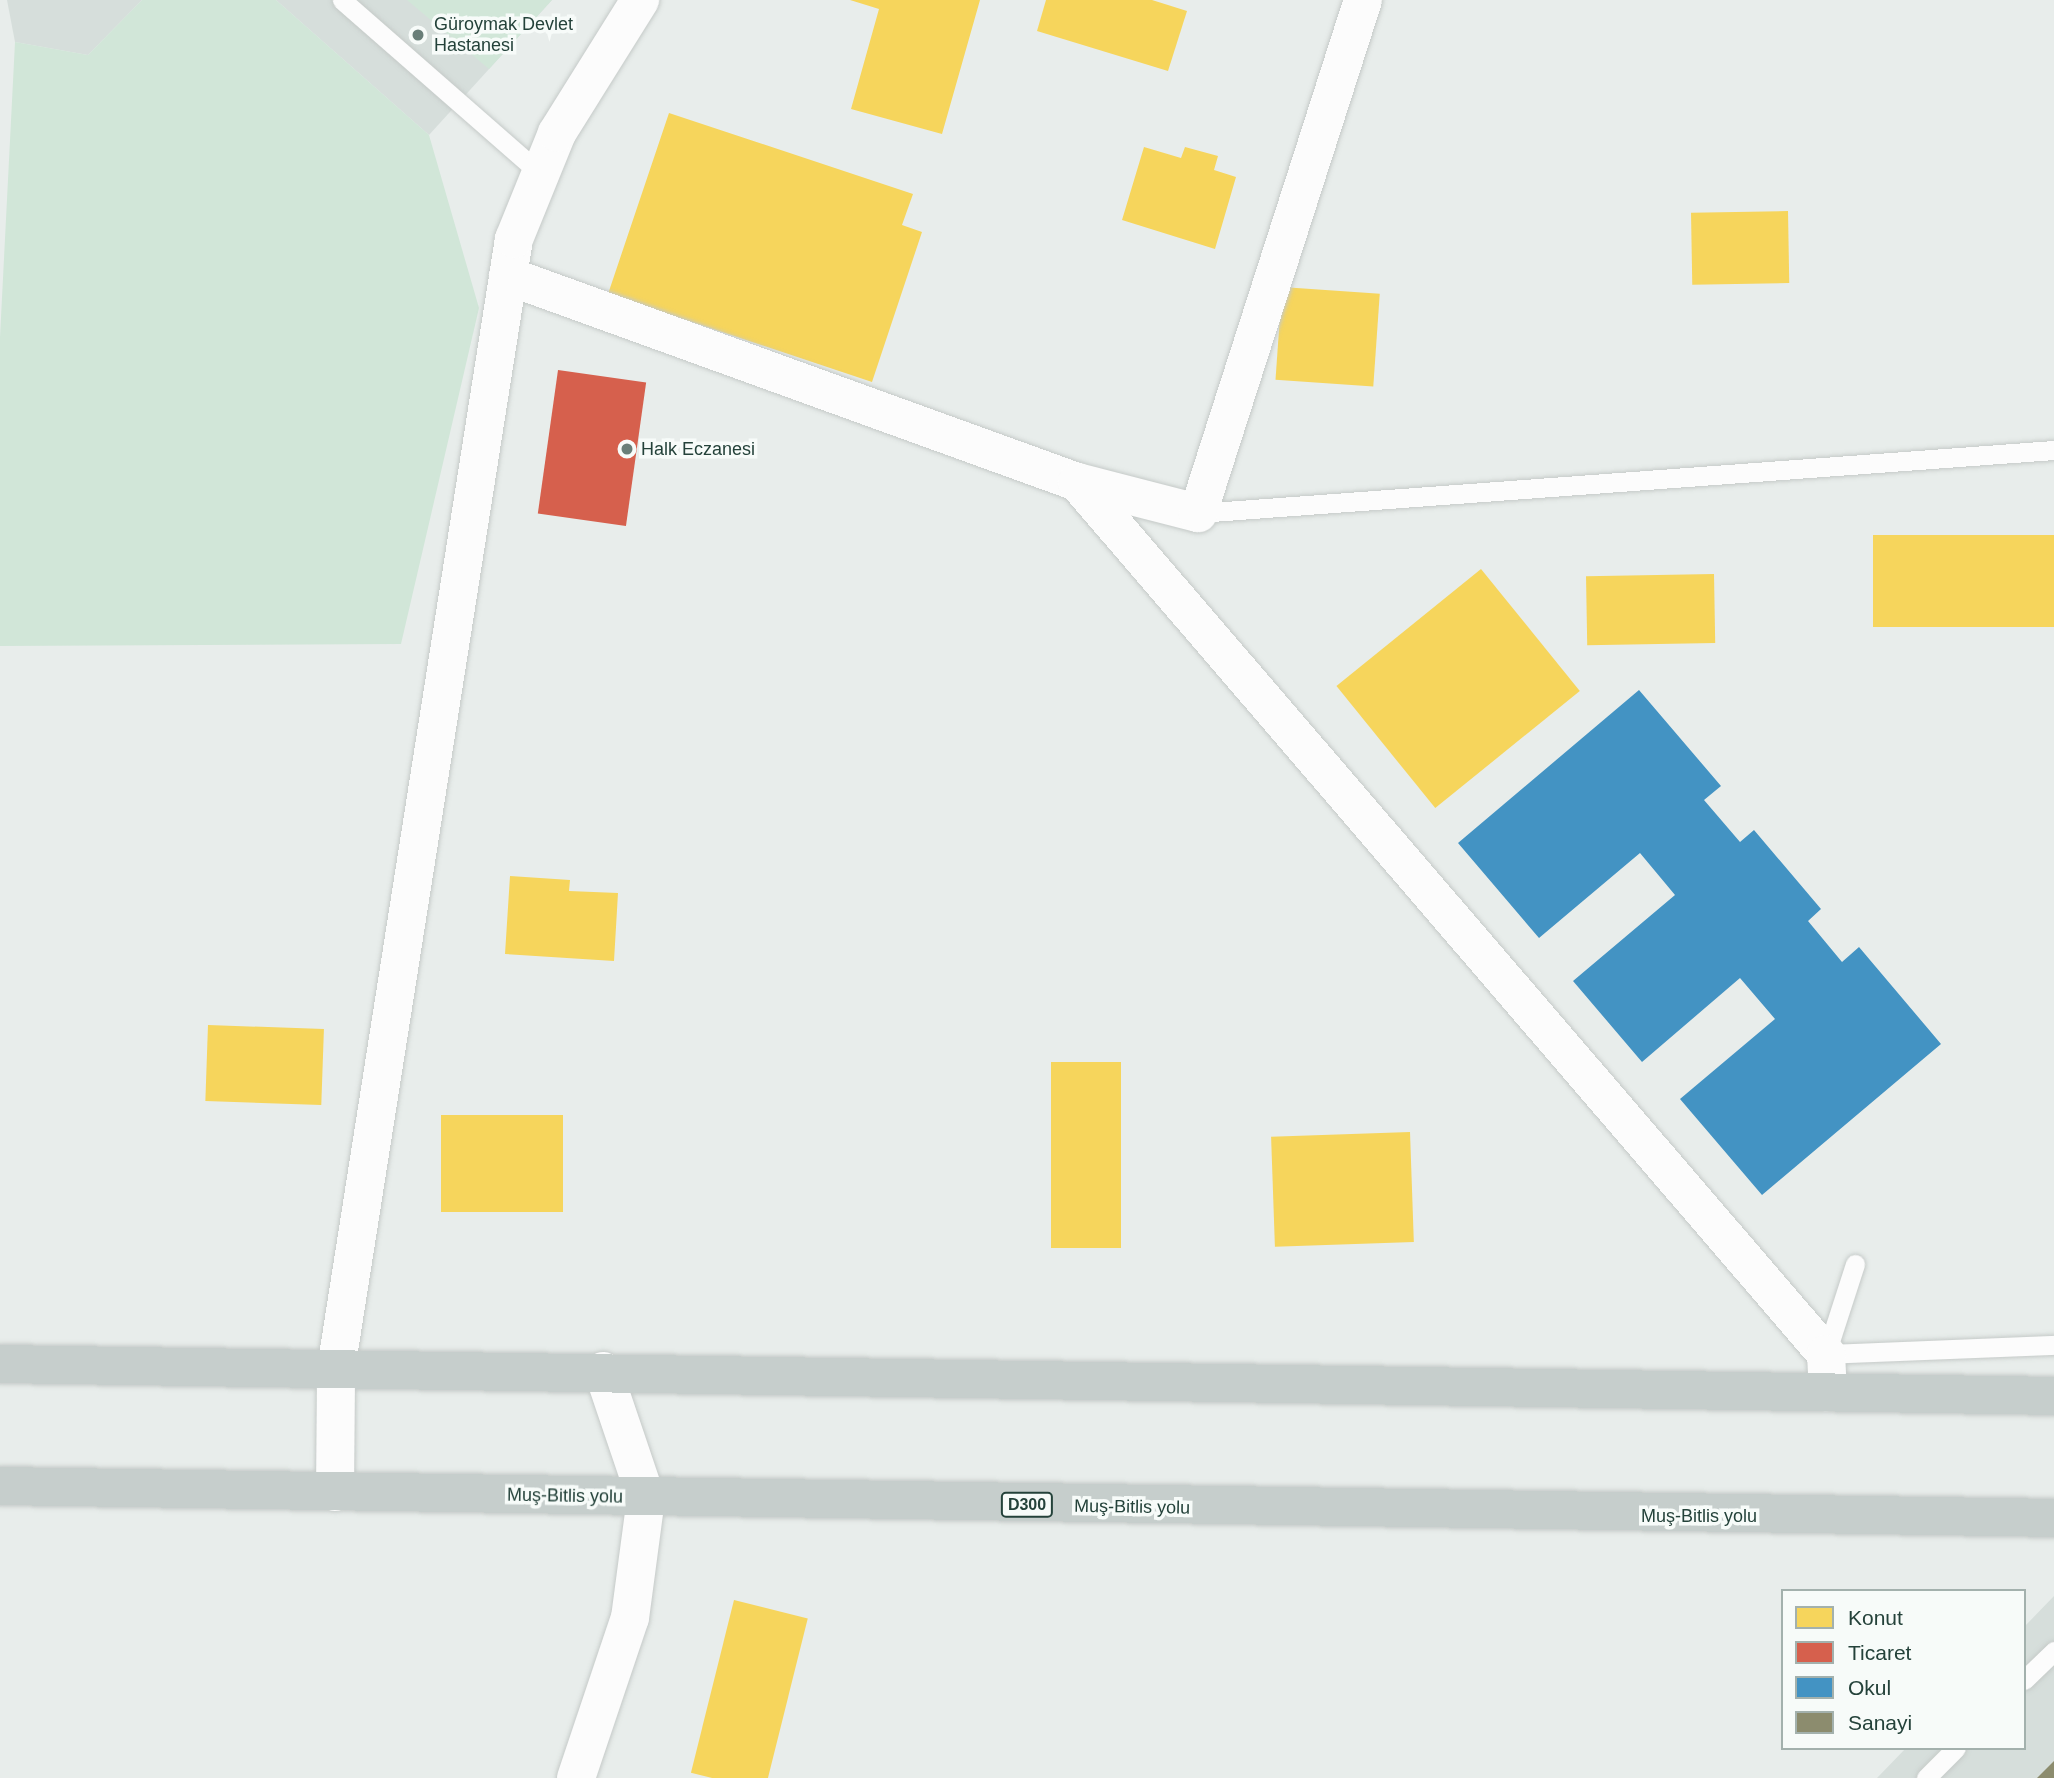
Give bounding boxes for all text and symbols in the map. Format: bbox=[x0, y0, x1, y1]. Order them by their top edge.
place label: Güroymak Devlet Hastanesi bbox=[434, 14, 573, 56]
marker: Güroymak Devlet Hastanesi bbox=[408, 25, 428, 45]
place label: Halk Eczanesi bbox=[641, 438, 755, 460]
marker: Halk Eczanesi bbox=[619, 441, 635, 457]
street label: Muş-Bitlis yolu bbox=[507, 1484, 623, 1508]
road number: D300 bbox=[1001, 1492, 1053, 1518]
street label: Muş-Bitlis yolu bbox=[1074, 1495, 1190, 1519]
street label: Muş-Bitlis yolu bbox=[1641, 1505, 1757, 1527]
legend bbox=[1781, 1589, 2026, 1750]
text: Konut bbox=[1848, 1606, 1903, 1629]
text: Ticaret bbox=[1848, 1641, 1911, 1664]
text: Okul bbox=[1848, 1676, 1891, 1699]
text: Sanayi bbox=[1848, 1711, 1912, 1734]

